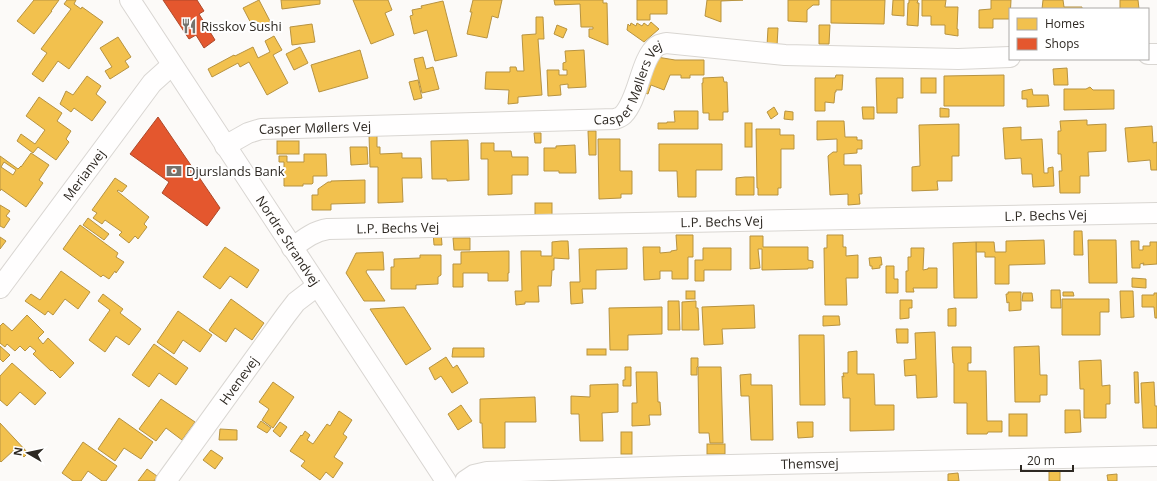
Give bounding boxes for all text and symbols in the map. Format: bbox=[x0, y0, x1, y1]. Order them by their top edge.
legend bbox=[1009, 8, 1149, 60]
text: Homes bbox=[1045, 15, 1085, 32]
restaurant icon: Risskov Sushi bbox=[180, 17, 198, 35]
place label: Risskov Sushi bbox=[201, 17, 282, 35]
text: Shops bbox=[1045, 35, 1080, 52]
street label: Casper Møllers Vej bbox=[593, 36, 664, 129]
street label: Casper Møllers Vej bbox=[259, 117, 371, 138]
street label: Merianvej bbox=[59, 145, 109, 204]
bank icon: Djurslands Bank bbox=[165, 162, 183, 180]
place label: Djurslands Bank bbox=[186, 162, 285, 180]
street label: Nordre Strandvej bbox=[252, 192, 324, 289]
street label: L.P. Bechs Vej bbox=[1004, 205, 1087, 225]
street label: L.P. Bechs Vej bbox=[680, 212, 763, 231]
street label: L.P. Bechs Vej bbox=[356, 218, 439, 237]
street label: Hvenevej bbox=[215, 353, 262, 408]
north arrow bbox=[8, 433, 48, 473]
text: N bbox=[10, 446, 26, 457]
scale bar bbox=[1021, 447, 1073, 473]
text: 20 m bbox=[1027, 452, 1055, 469]
street label: Themsvej bbox=[781, 454, 839, 473]

